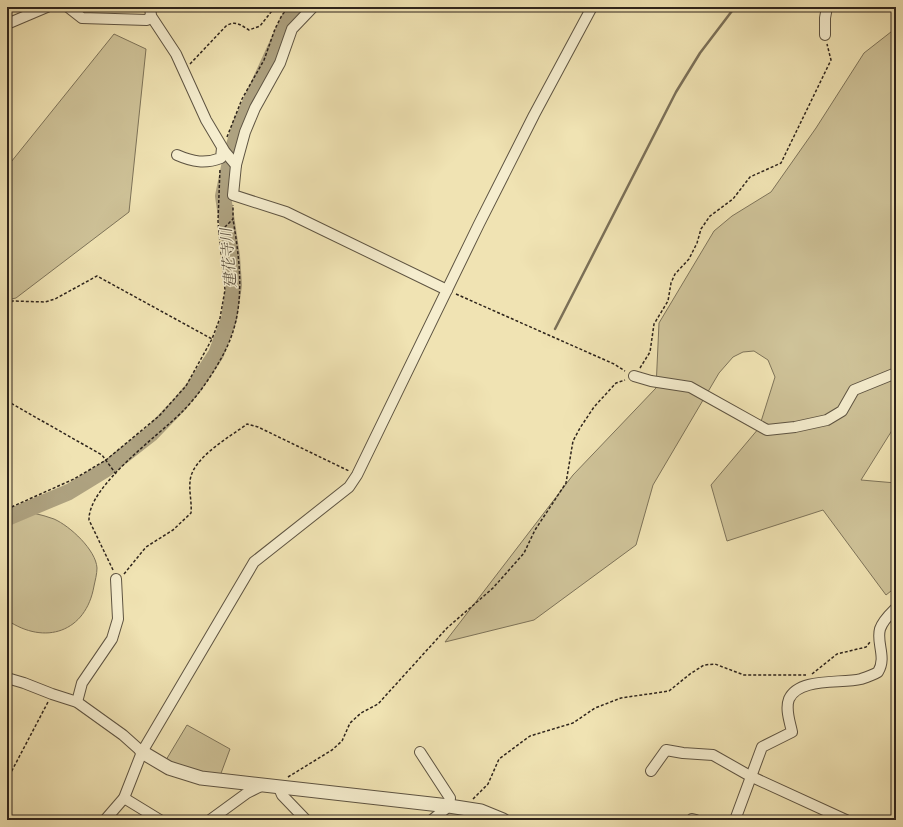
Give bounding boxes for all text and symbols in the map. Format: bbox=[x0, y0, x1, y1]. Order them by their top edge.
water label: 建花寺川 bbox=[217, 225, 241, 289]

